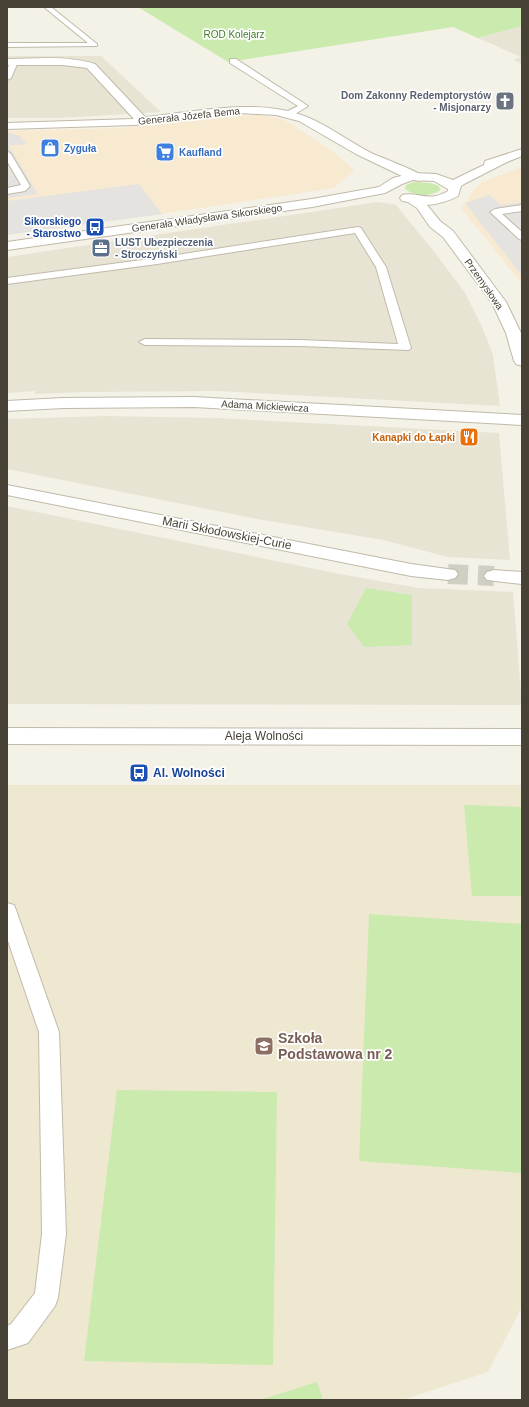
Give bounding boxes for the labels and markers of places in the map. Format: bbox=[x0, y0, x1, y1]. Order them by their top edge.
place label: Dom Zakonny Redemptorystów - Misjonarzy bbox=[341, 90, 491, 113]
church icon: Dom Zakonny Redemptorystów - Misjonarzy bbox=[494, 90, 516, 112]
shop icon: Zyguła bbox=[39, 137, 61, 159]
supermarket icon: Kaufland bbox=[154, 141, 176, 163]
place label: Zyguła bbox=[64, 143, 97, 154]
place label: Kaufland bbox=[179, 147, 222, 158]
place label: Sikorskiego - Starostwo bbox=[24, 216, 81, 239]
bus stop icon: Sikorskiego - Starostwo bbox=[84, 216, 106, 238]
office icon: LUST Ubezpieczenia - Stroczyński bbox=[90, 237, 112, 259]
place label: LUST Ubezpieczenia - Stroczyński bbox=[115, 237, 213, 260]
restaurant icon: Kanapki do Łapki bbox=[458, 426, 480, 448]
place label: Kanapki do Łapki bbox=[372, 432, 455, 443]
bus stop icon: Al. Wolności bbox=[128, 762, 150, 784]
place label: Al. Wolności bbox=[153, 766, 225, 780]
place label: Szkoła Podstawowa nr 2 bbox=[278, 1030, 393, 1062]
school or university icon: Szkoła Podstawowa nr 2 bbox=[253, 1035, 275, 1057]

